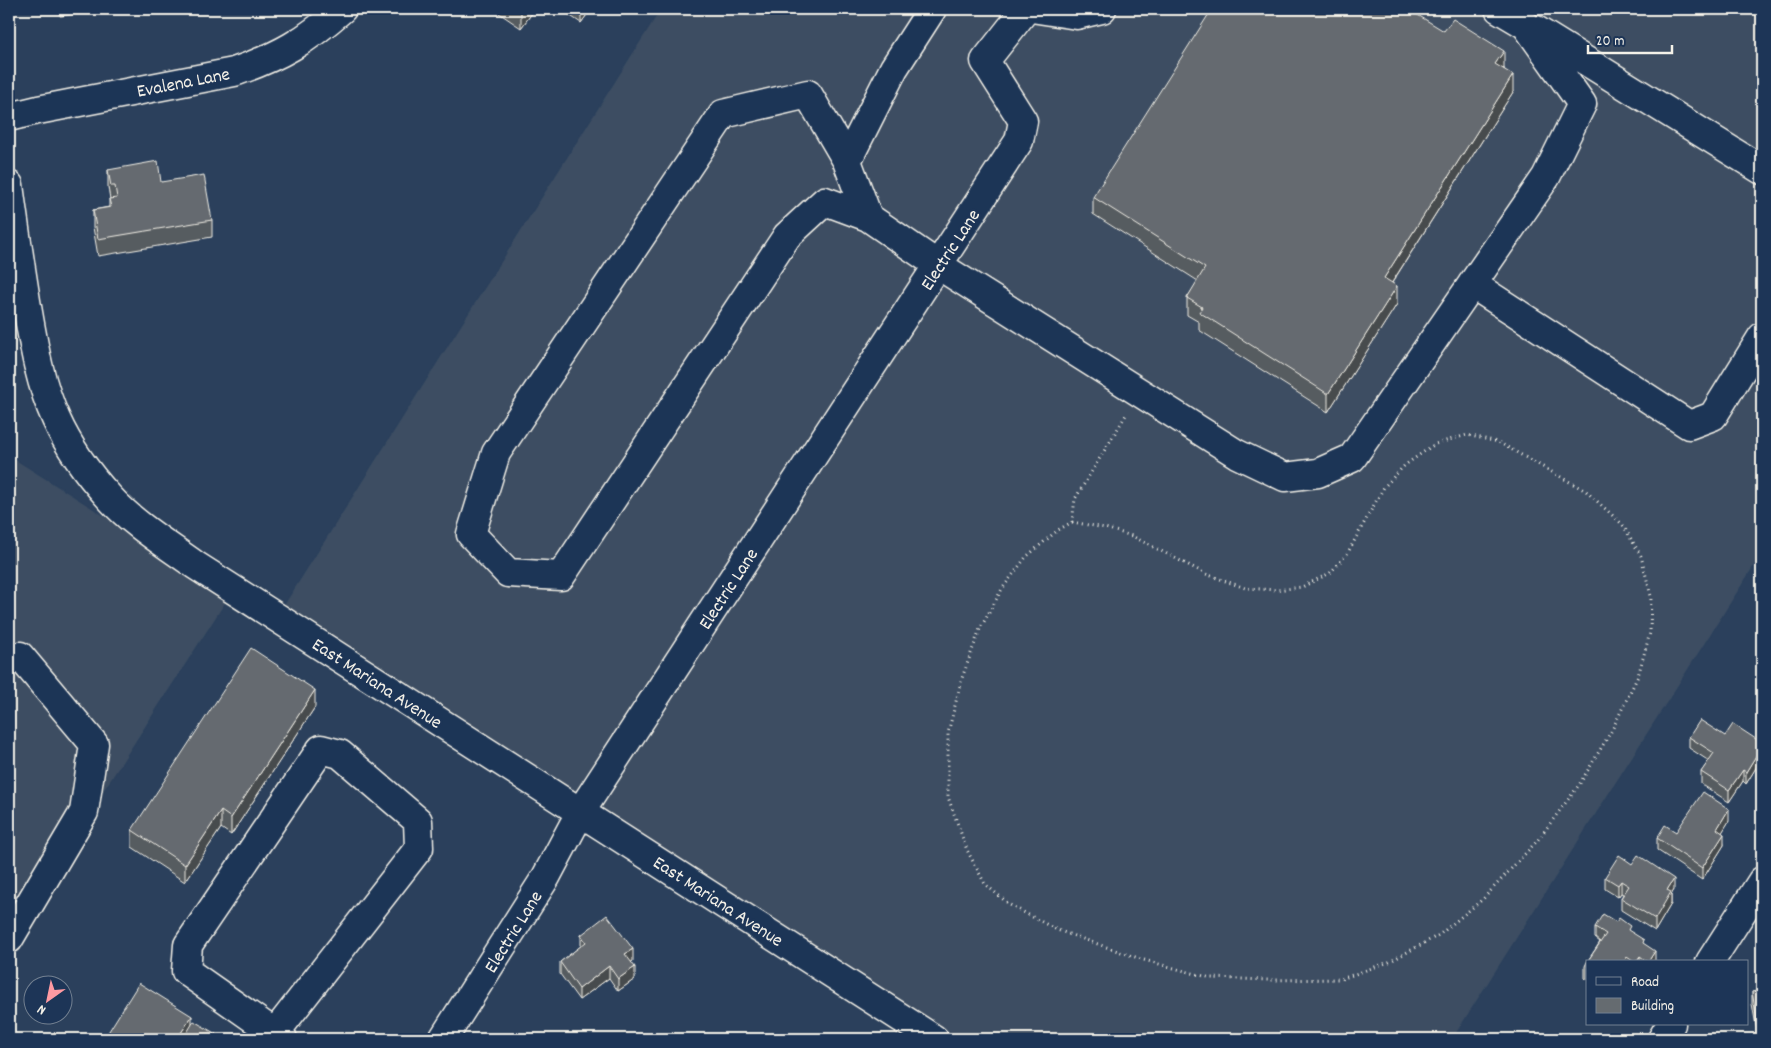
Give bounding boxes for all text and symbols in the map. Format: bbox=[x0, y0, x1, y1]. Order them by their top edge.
scale bar bbox=[1588, 22, 1672, 54]
text: 20 m bbox=[1596, 31, 1624, 53]
street label: Evalena Lane bbox=[135, 62, 232, 107]
street label: Electric Lane bbox=[915, 205, 988, 297]
street label: Electric Lane bbox=[693, 544, 766, 636]
street label: East Mariana Avenue bbox=[306, 633, 447, 737]
street label: East Mariana Avenue bbox=[647, 851, 788, 955]
street label: Electric Lane bbox=[479, 886, 551, 979]
legend bbox=[1586, 960, 1748, 1026]
text: Road bbox=[1631, 972, 1659, 994]
north arrow bbox=[22, 976, 72, 1026]
text: Building bbox=[1631, 996, 1674, 1018]
text: N bbox=[34, 999, 50, 1019]

